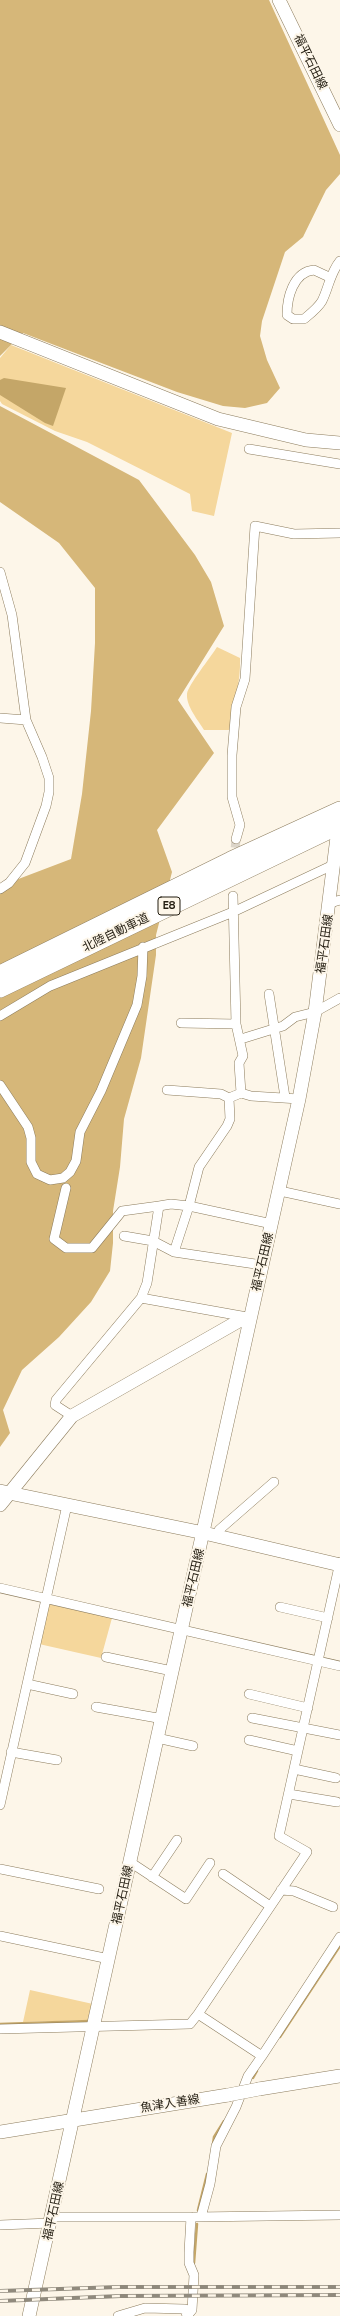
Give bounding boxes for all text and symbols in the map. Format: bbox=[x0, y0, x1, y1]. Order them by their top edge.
street label: 福平石田線 bbox=[290, 32, 330, 92]
road number: E8 bbox=[158, 897, 180, 915]
street label: 北陸自動車道 bbox=[80, 911, 152, 955]
street label: 福平石田線 bbox=[314, 913, 336, 975]
street label: 福平石田線 bbox=[249, 1231, 277, 1293]
street label: 福平石田線 bbox=[180, 1547, 208, 1609]
street label: 福平石田線 bbox=[110, 1864, 136, 1926]
street label: 魚津入善線 bbox=[139, 2092, 201, 2116]
street label: 福平石田線 bbox=[41, 2180, 67, 2242]

